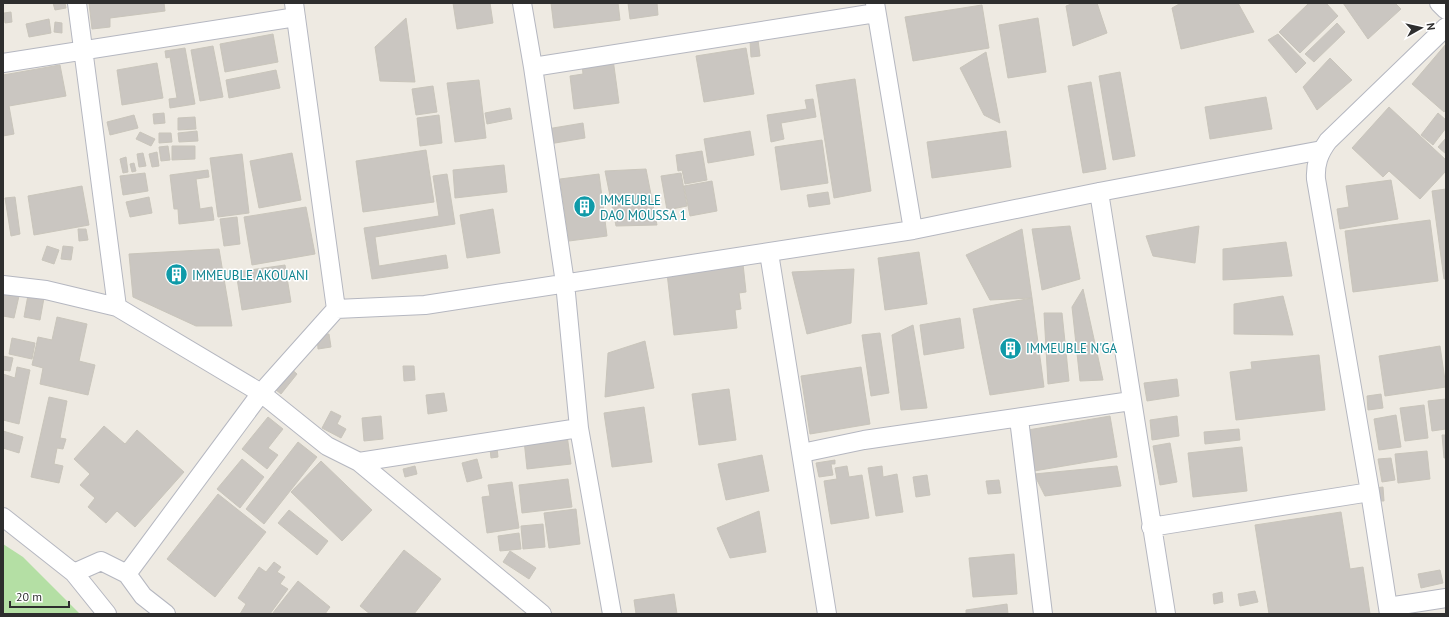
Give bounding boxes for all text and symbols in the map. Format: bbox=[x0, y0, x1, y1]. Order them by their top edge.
north arrow bbox=[1401, 8, 1441, 48]
text: N bbox=[1423, 22, 1438, 31]
place label: IMMEUBLE DAO MOUSSA 1 bbox=[600, 192, 687, 224]
building icon: IMMEUBLE DAO MOUSSA 1 bbox=[571, 194, 597, 220]
building icon: IMMEUBLE AKOUANI bbox=[164, 262, 190, 288]
place label: IMMEUBLE AKOUANI bbox=[192, 267, 309, 284]
building icon: IMMEUBLE N'GA bbox=[997, 335, 1023, 361]
place label: IMMEUBLE N'GA bbox=[1026, 340, 1118, 357]
scale bar bbox=[10, 583, 69, 609]
text: 20 m bbox=[16, 589, 42, 604]

